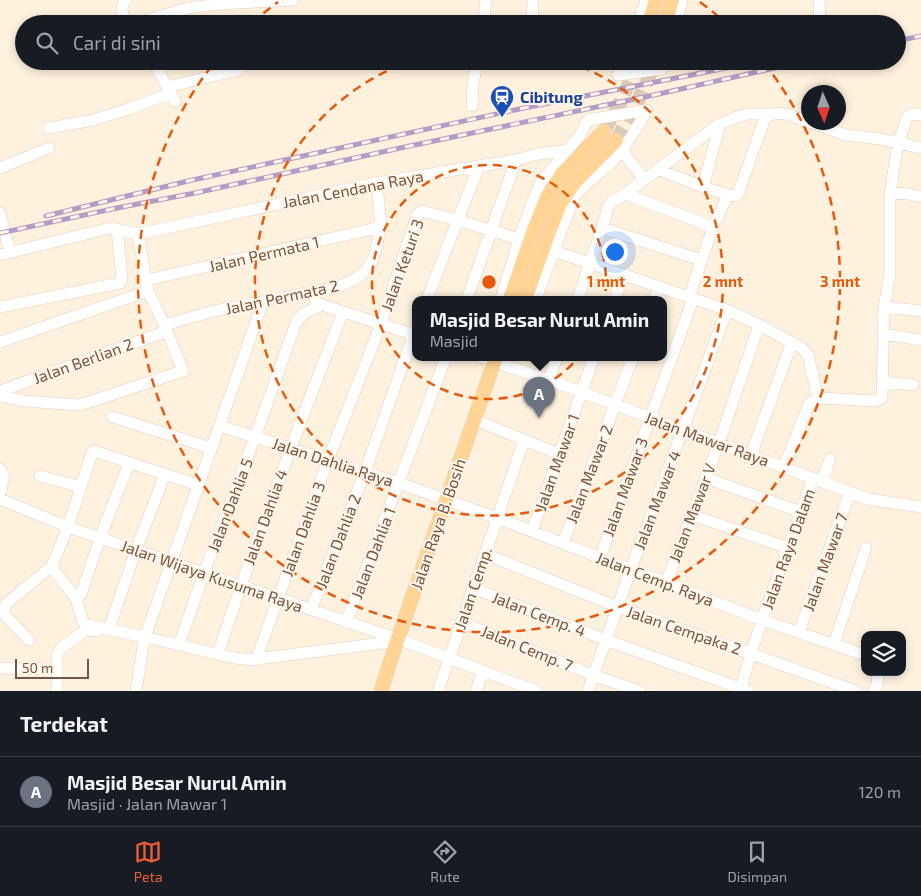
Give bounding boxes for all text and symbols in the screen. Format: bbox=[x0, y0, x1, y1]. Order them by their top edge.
search box bbox=[15, 15, 906, 70]
icon: search bbox=[33, 29, 61, 57]
text: Cari di sini bbox=[73, 31, 161, 54]
station icon: Cibitung bbox=[489, 84, 515, 118]
north arrow bbox=[801, 85, 846, 130]
place label: Cibitung bbox=[520, 87, 583, 106]
street label: Jalan Cendana Raya bbox=[281, 166, 425, 211]
street label: Jalan Keturi 3 bbox=[376, 216, 427, 313]
street label: Jalan Permata 1 bbox=[207, 232, 321, 275]
your location bbox=[602, 239, 628, 265]
text: 1 mnt bbox=[587, 272, 625, 290]
text: 2 mnt bbox=[703, 272, 743, 290]
text: 3 mnt bbox=[820, 272, 860, 290]
centre of rings bbox=[480, 273, 498, 291]
street label: Jalan Permata 2 bbox=[224, 275, 340, 318]
popup bbox=[412, 296, 667, 361]
text: Masjid Besar Nurul Amin bbox=[430, 308, 649, 331]
text: Masjid bbox=[430, 331, 478, 350]
street label: Jalan Berlian 2 bbox=[30, 334, 135, 387]
pin: A bbox=[523, 377, 555, 418]
street label: Jalan Mawar Raya bbox=[642, 407, 772, 470]
street label: Jalan Mawar 1 bbox=[530, 411, 583, 513]
street label: Jalan Mawar 2 bbox=[561, 422, 616, 526]
street label: Jalan Dahlia Raya bbox=[270, 433, 396, 490]
street label: Jalan Mawar 3 bbox=[598, 435, 651, 539]
street label: Jalan Mawar 4 bbox=[629, 447, 684, 552]
street label: Jalan Dahlia 5 bbox=[203, 455, 256, 554]
street label: Jalan Raya B. Bosih bbox=[406, 456, 469, 592]
street label: Jalan Mawar V bbox=[664, 460, 719, 565]
street label: Jalan Dahlia 4 bbox=[238, 466, 291, 567]
street label: Jalan Dahlia 3 bbox=[277, 479, 328, 579]
street label: Jalan Raya Dalam bbox=[757, 486, 818, 612]
street label: Jalan Dahlia 2 bbox=[311, 491, 364, 591]
street label: Jalan Dahlia 1 bbox=[346, 504, 399, 601]
street label: Jalan Mawar 7 bbox=[798, 510, 851, 614]
street label: Jalan Wijaya Kusuma Raya bbox=[118, 535, 306, 617]
street label: Jalan Cemp. bbox=[450, 544, 495, 631]
street label: Jalan Cemp. Raya bbox=[594, 547, 717, 610]
street label: Jalan Cemp. 4 bbox=[490, 587, 589, 640]
street label: Jalan Cempaka 2 bbox=[624, 601, 744, 658]
street label: Jalan Cemp. 7 bbox=[479, 621, 576, 675]
map controls bbox=[861, 631, 906, 676]
button: layers bbox=[861, 631, 906, 676]
scale bar bbox=[15, 656, 89, 679]
text: 50 m bbox=[22, 659, 53, 676]
text: Terdekat bbox=[20, 711, 108, 736]
text: Masjid Besar Nurul Amin bbox=[67, 771, 287, 794]
text: A bbox=[31, 782, 41, 801]
text: 120 m bbox=[858, 782, 901, 801]
text: Masjid · Jalan Mawar 1 bbox=[67, 794, 227, 813]
tab: Peta bbox=[134, 838, 163, 885]
tab: Rute bbox=[430, 838, 460, 885]
tab: Disimpan bbox=[728, 838, 787, 885]

